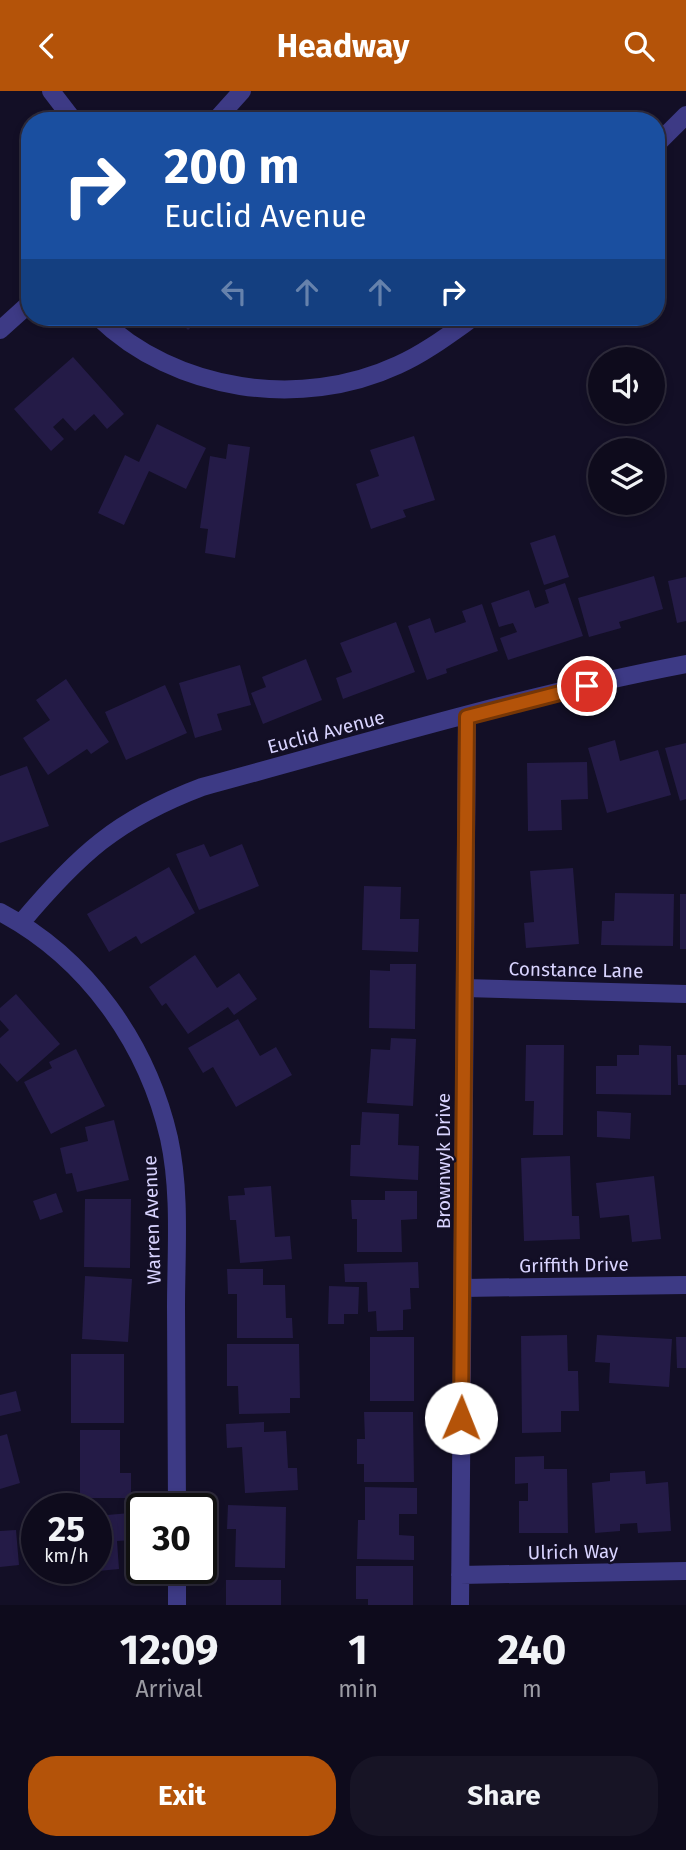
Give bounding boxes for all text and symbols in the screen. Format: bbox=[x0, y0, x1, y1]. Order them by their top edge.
icon: back bbox=[28, 27, 66, 65]
text: Headway bbox=[277, 27, 409, 65]
icon: search bbox=[620, 27, 658, 65]
text: 200 m bbox=[164, 137, 300, 196]
icon: right bbox=[49, 140, 140, 231]
text: Euclid Avenue bbox=[164, 197, 367, 235]
icon: left bbox=[215, 273, 253, 311]
icon: ahead bbox=[288, 273, 326, 311]
icon: ahead bbox=[361, 273, 399, 311]
icon: right bbox=[434, 273, 472, 311]
map controls bbox=[588, 347, 665, 515]
button: sound bbox=[588, 347, 665, 424]
button: layers bbox=[588, 438, 665, 515]
pin bbox=[557, 656, 617, 716]
icon: arrive bbox=[568, 667, 606, 705]
street label: Euclid Avenue bbox=[265, 705, 387, 759]
street label: Constance Lane bbox=[508, 957, 644, 983]
street label: Brownwyk Drive bbox=[432, 1093, 455, 1229]
street label: Warren Avenue bbox=[138, 1155, 166, 1285]
street label: Griffith Drive bbox=[519, 1253, 629, 1277]
position arrow bbox=[424, 1381, 498, 1455]
speed limit sign: 30 bbox=[126, 1493, 217, 1584]
text: 25 bbox=[48, 1508, 85, 1550]
street label: Ulrich Way bbox=[527, 1540, 619, 1564]
text: km/h bbox=[44, 1545, 89, 1567]
text: 12:09 bbox=[120, 1625, 219, 1675]
text: 1 bbox=[348, 1625, 368, 1675]
text: 240 bbox=[498, 1625, 566, 1675]
text: Arrival bbox=[135, 1675, 203, 1703]
text: min bbox=[338, 1675, 378, 1703]
text: m bbox=[522, 1675, 542, 1703]
button: Exit bbox=[28, 1756, 336, 1836]
button: Share bbox=[350, 1756, 658, 1836]

